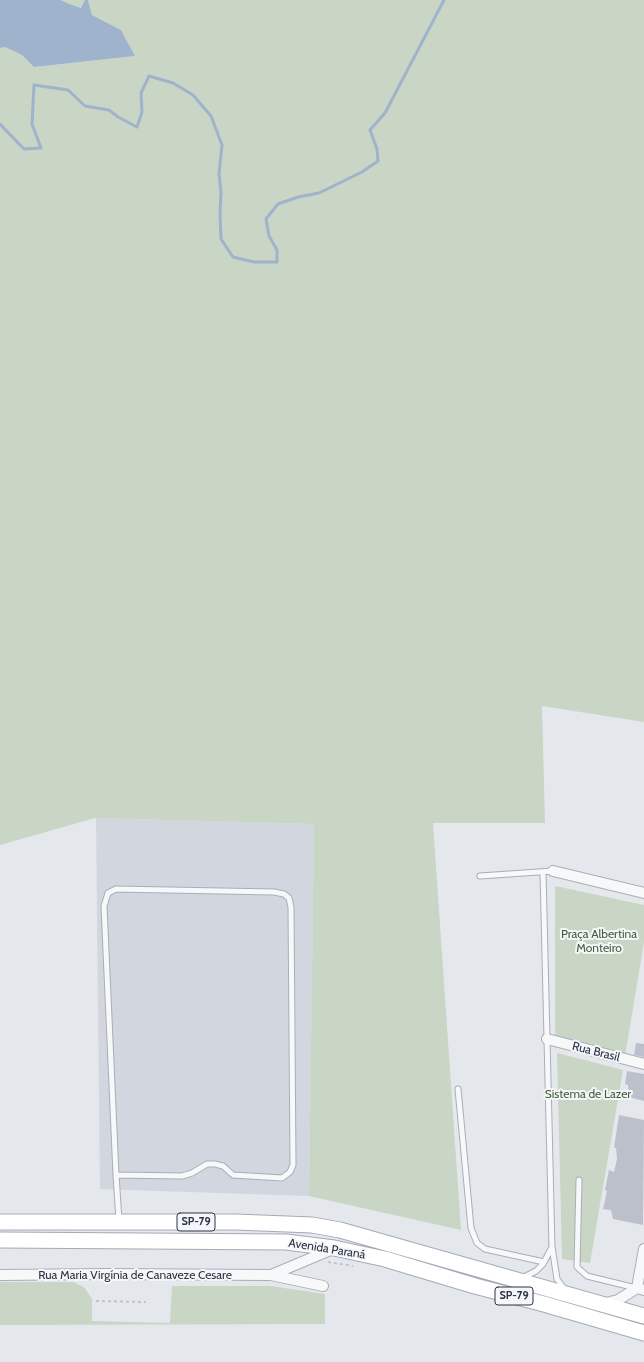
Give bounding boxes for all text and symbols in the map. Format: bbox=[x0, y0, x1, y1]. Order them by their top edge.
park label: Praça Albertina Monteiro bbox=[561, 927, 637, 955]
street label: Rua Brasil bbox=[571, 1039, 621, 1065]
park label: Sistema de Lazer bbox=[545, 1087, 631, 1101]
road number: SP-79 bbox=[177, 1213, 215, 1231]
street label: Avenida Paraná bbox=[288, 1236, 366, 1262]
street label: Rua Maria Virgínia de Canaveze Cesare bbox=[38, 1268, 232, 1282]
road number: SP-79 bbox=[495, 1287, 533, 1305]

